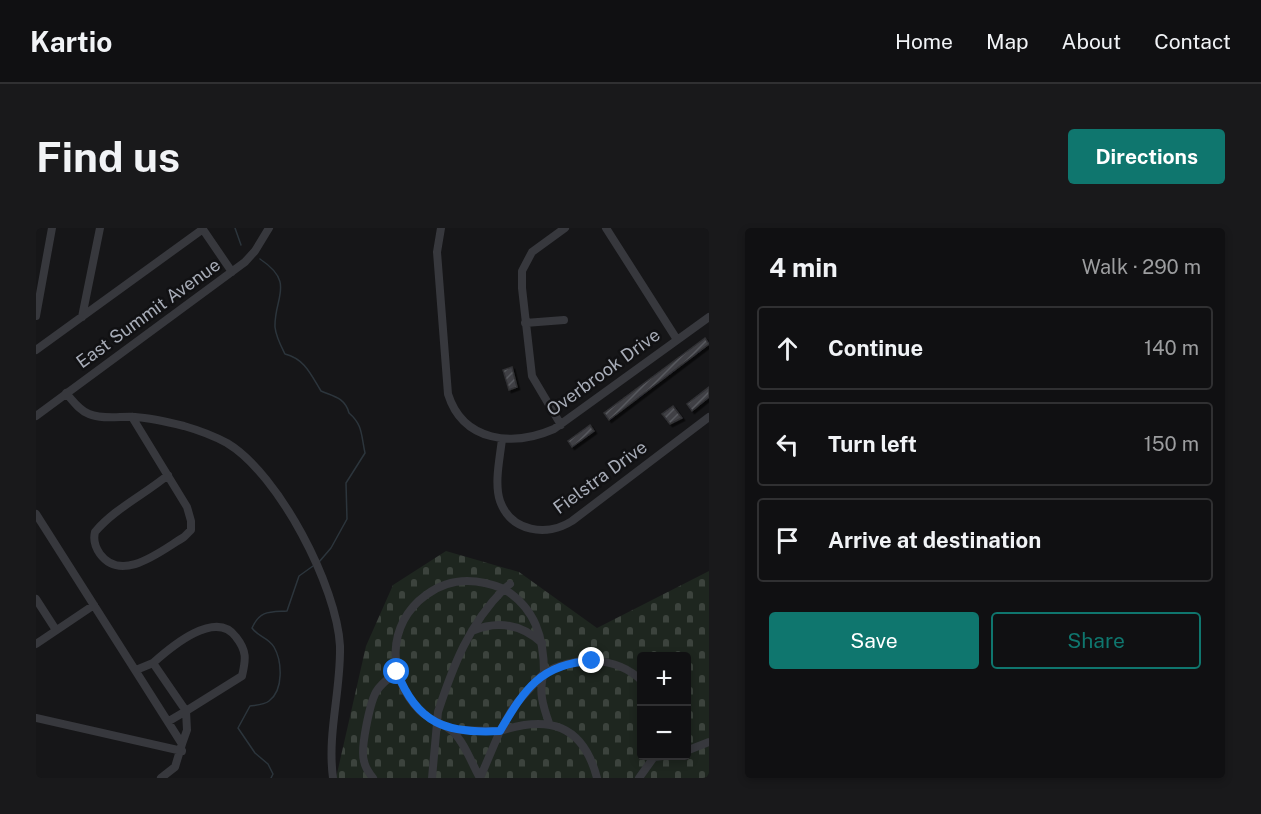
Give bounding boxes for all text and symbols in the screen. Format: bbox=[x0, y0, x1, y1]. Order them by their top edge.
text: Kartio bbox=[30, 25, 112, 58]
text: Home bbox=[895, 29, 953, 54]
text: Map bbox=[986, 29, 1029, 54]
text: About bbox=[1062, 29, 1121, 54]
text: Contact bbox=[1154, 29, 1231, 54]
button: Directions bbox=[1068, 129, 1225, 184]
text: Find us bbox=[36, 132, 180, 181]
text: 4 min bbox=[769, 252, 838, 283]
street label: East Summit Avenue bbox=[72, 254, 224, 372]
text: Walk · 290 m bbox=[1082, 255, 1201, 279]
street label: Overbrook Drive bbox=[542, 324, 664, 420]
icon: ahead bbox=[771, 332, 804, 365]
text: Continue bbox=[828, 335, 923, 361]
text: 140 m bbox=[1144, 336, 1199, 360]
icon: left bbox=[771, 428, 804, 461]
text: Turn left bbox=[828, 431, 917, 457]
text: 150 m bbox=[1144, 432, 1199, 456]
street label: Fielstra Drive bbox=[549, 436, 651, 518]
icon: arrive bbox=[771, 524, 804, 557]
text: Arrive at destination bbox=[828, 527, 1041, 553]
button: Save bbox=[769, 612, 979, 669]
button: Share bbox=[991, 612, 1201, 669]
route end bbox=[578, 647, 604, 673]
map controls bbox=[637, 652, 691, 760]
button: + bbox=[637, 652, 691, 706]
route start bbox=[383, 658, 409, 684]
button: − bbox=[637, 706, 691, 760]

